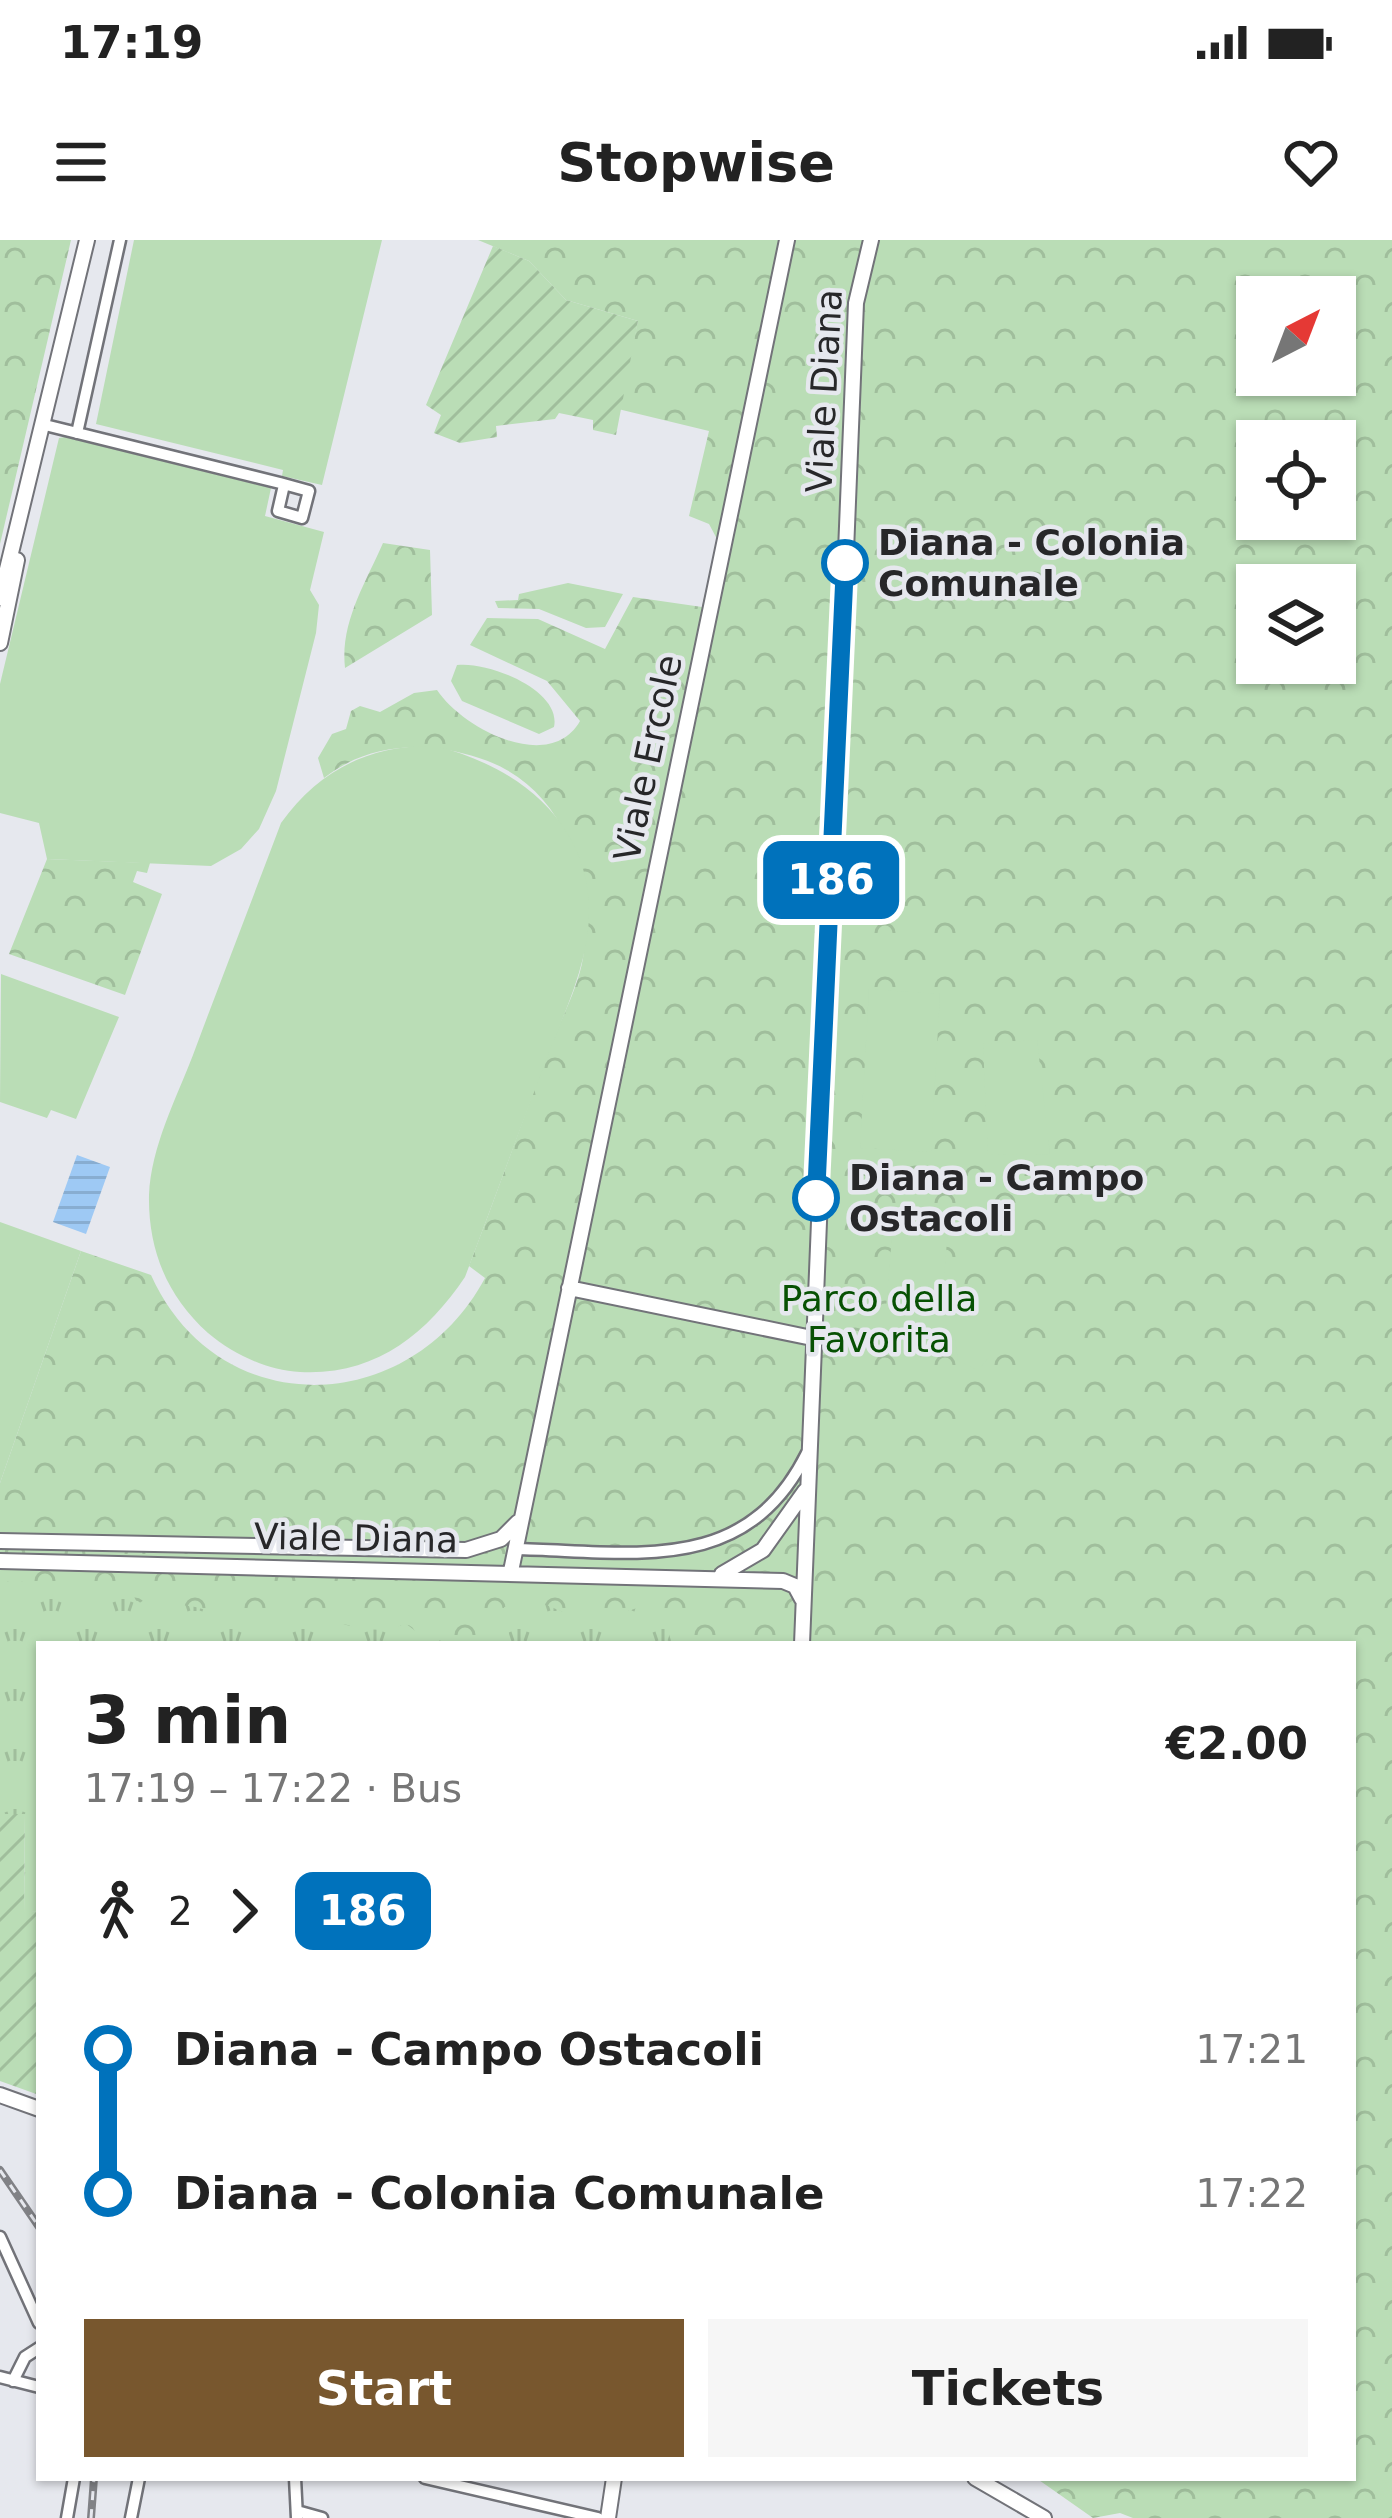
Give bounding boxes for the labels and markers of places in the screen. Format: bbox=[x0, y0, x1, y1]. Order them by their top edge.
place label: Diana - Colonia Comunale bbox=[878, 522, 1185, 604]
marker: Diana - Colonia Comunale bbox=[823, 541, 867, 585]
place label: Diana - Campo Ostacoli bbox=[849, 1157, 1144, 1239]
marker: Diana - Campo Ostacoli bbox=[794, 1176, 838, 1220]

